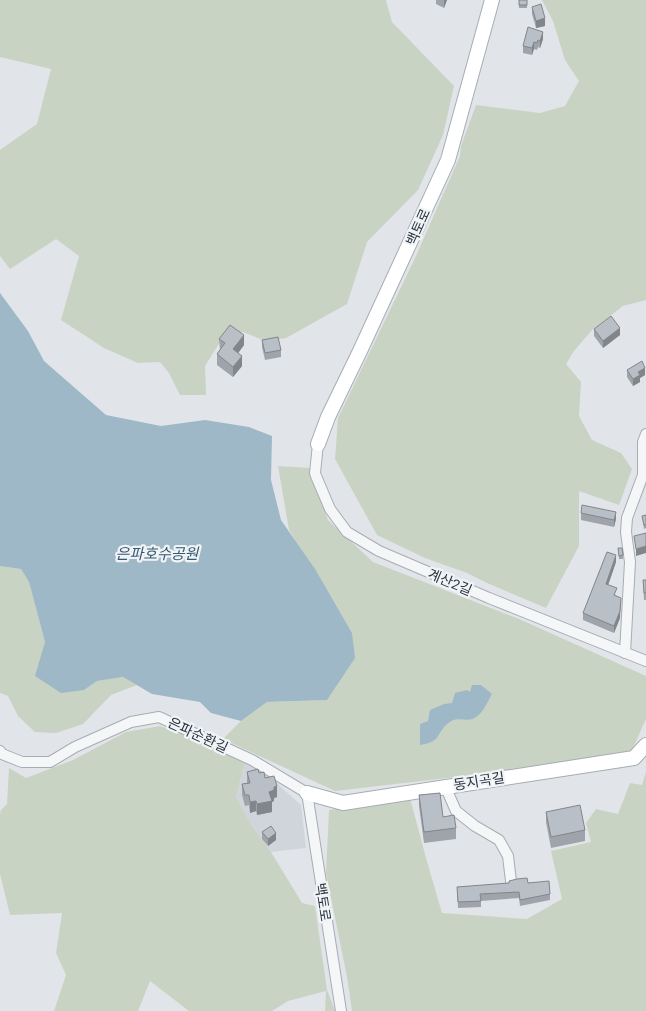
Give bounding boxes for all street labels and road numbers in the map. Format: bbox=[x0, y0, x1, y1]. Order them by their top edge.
street label: 백토로 bbox=[403, 206, 433, 248]
street label: 계산2길 bbox=[425, 566, 475, 598]
street label: 은파순환길 bbox=[165, 714, 231, 756]
street label: 동지곡길 bbox=[452, 769, 506, 793]
street label: 백토로 bbox=[312, 882, 334, 922]

